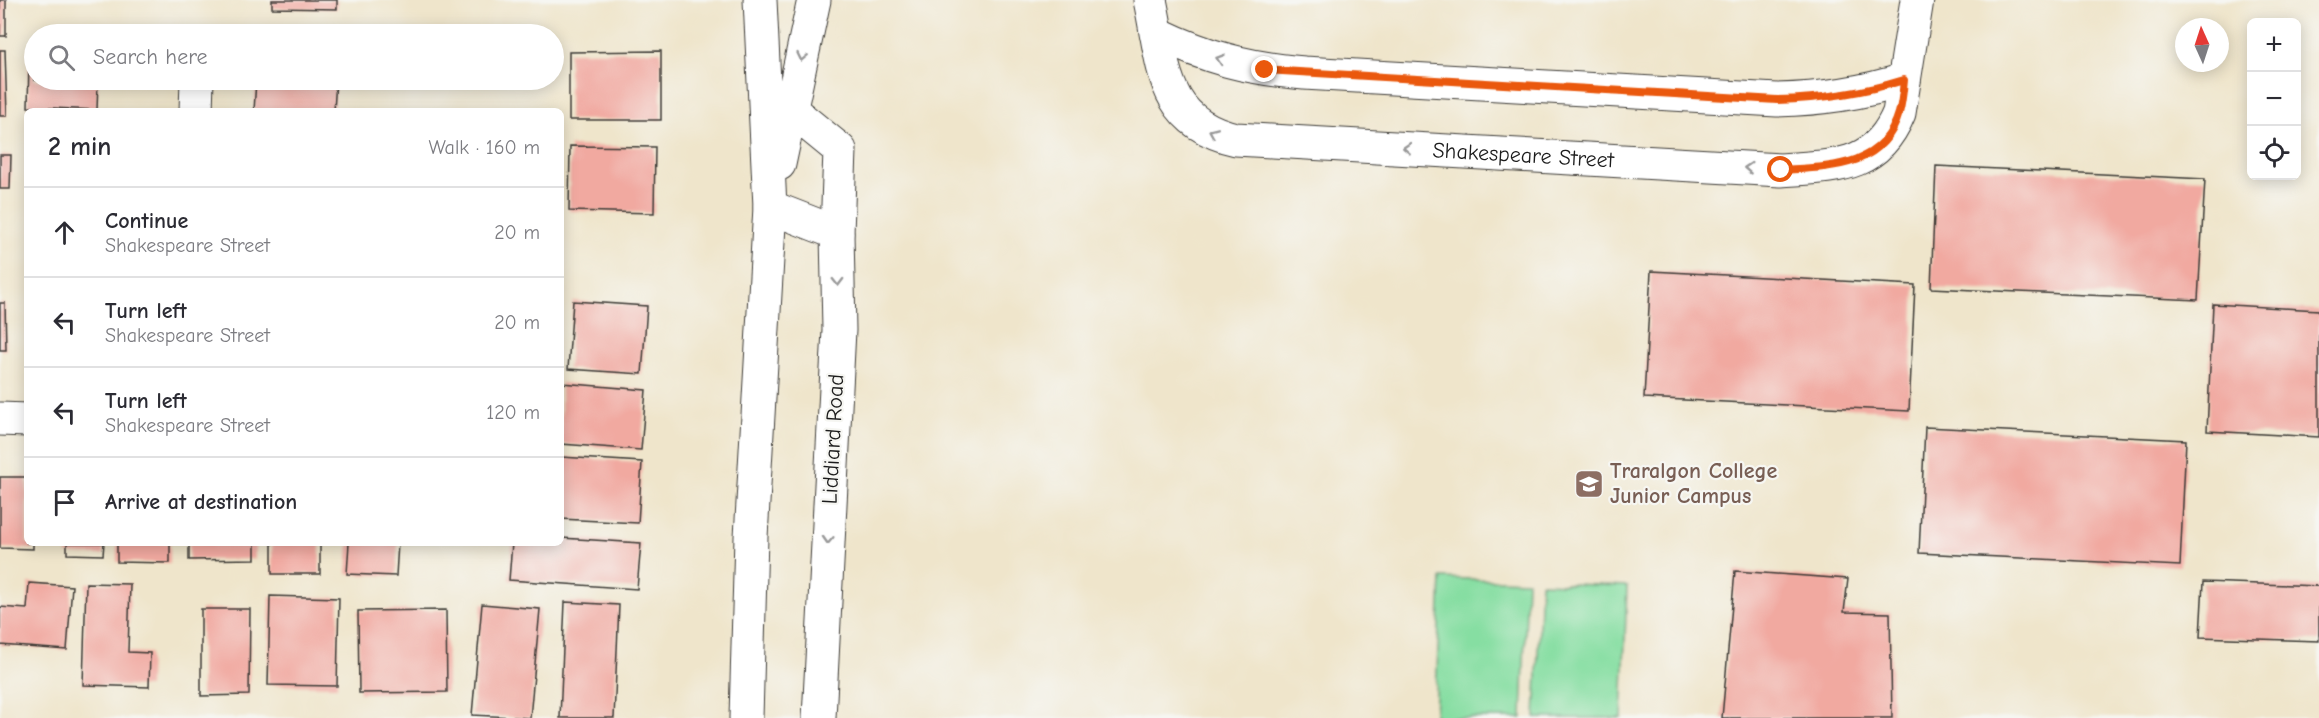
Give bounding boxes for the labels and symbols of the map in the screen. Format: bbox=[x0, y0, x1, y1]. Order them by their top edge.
north arrow bbox=[2175, 18, 2229, 72]
one-way arrow bbox=[796, 52, 809, 62]
one-way arrow bbox=[1215, 54, 1226, 67]
route end bbox=[1251, 56, 1277, 82]
one-way arrow bbox=[1209, 127, 1220, 139]
street label: Shakespeare Street bbox=[1432, 137, 1615, 174]
one-way arrow bbox=[1402, 142, 1411, 155]
route start bbox=[1767, 156, 1793, 182]
one-way arrow bbox=[1744, 162, 1753, 175]
one-way arrow bbox=[832, 278, 844, 287]
street label: Liddiard Road bbox=[817, 373, 849, 505]
place label: Traralgon College Junior Campus bbox=[1610, 458, 1778, 509]
school or university icon: Traralgon College Junior Campus bbox=[1573, 468, 1605, 500]
one-way arrow bbox=[822, 535, 835, 544]

